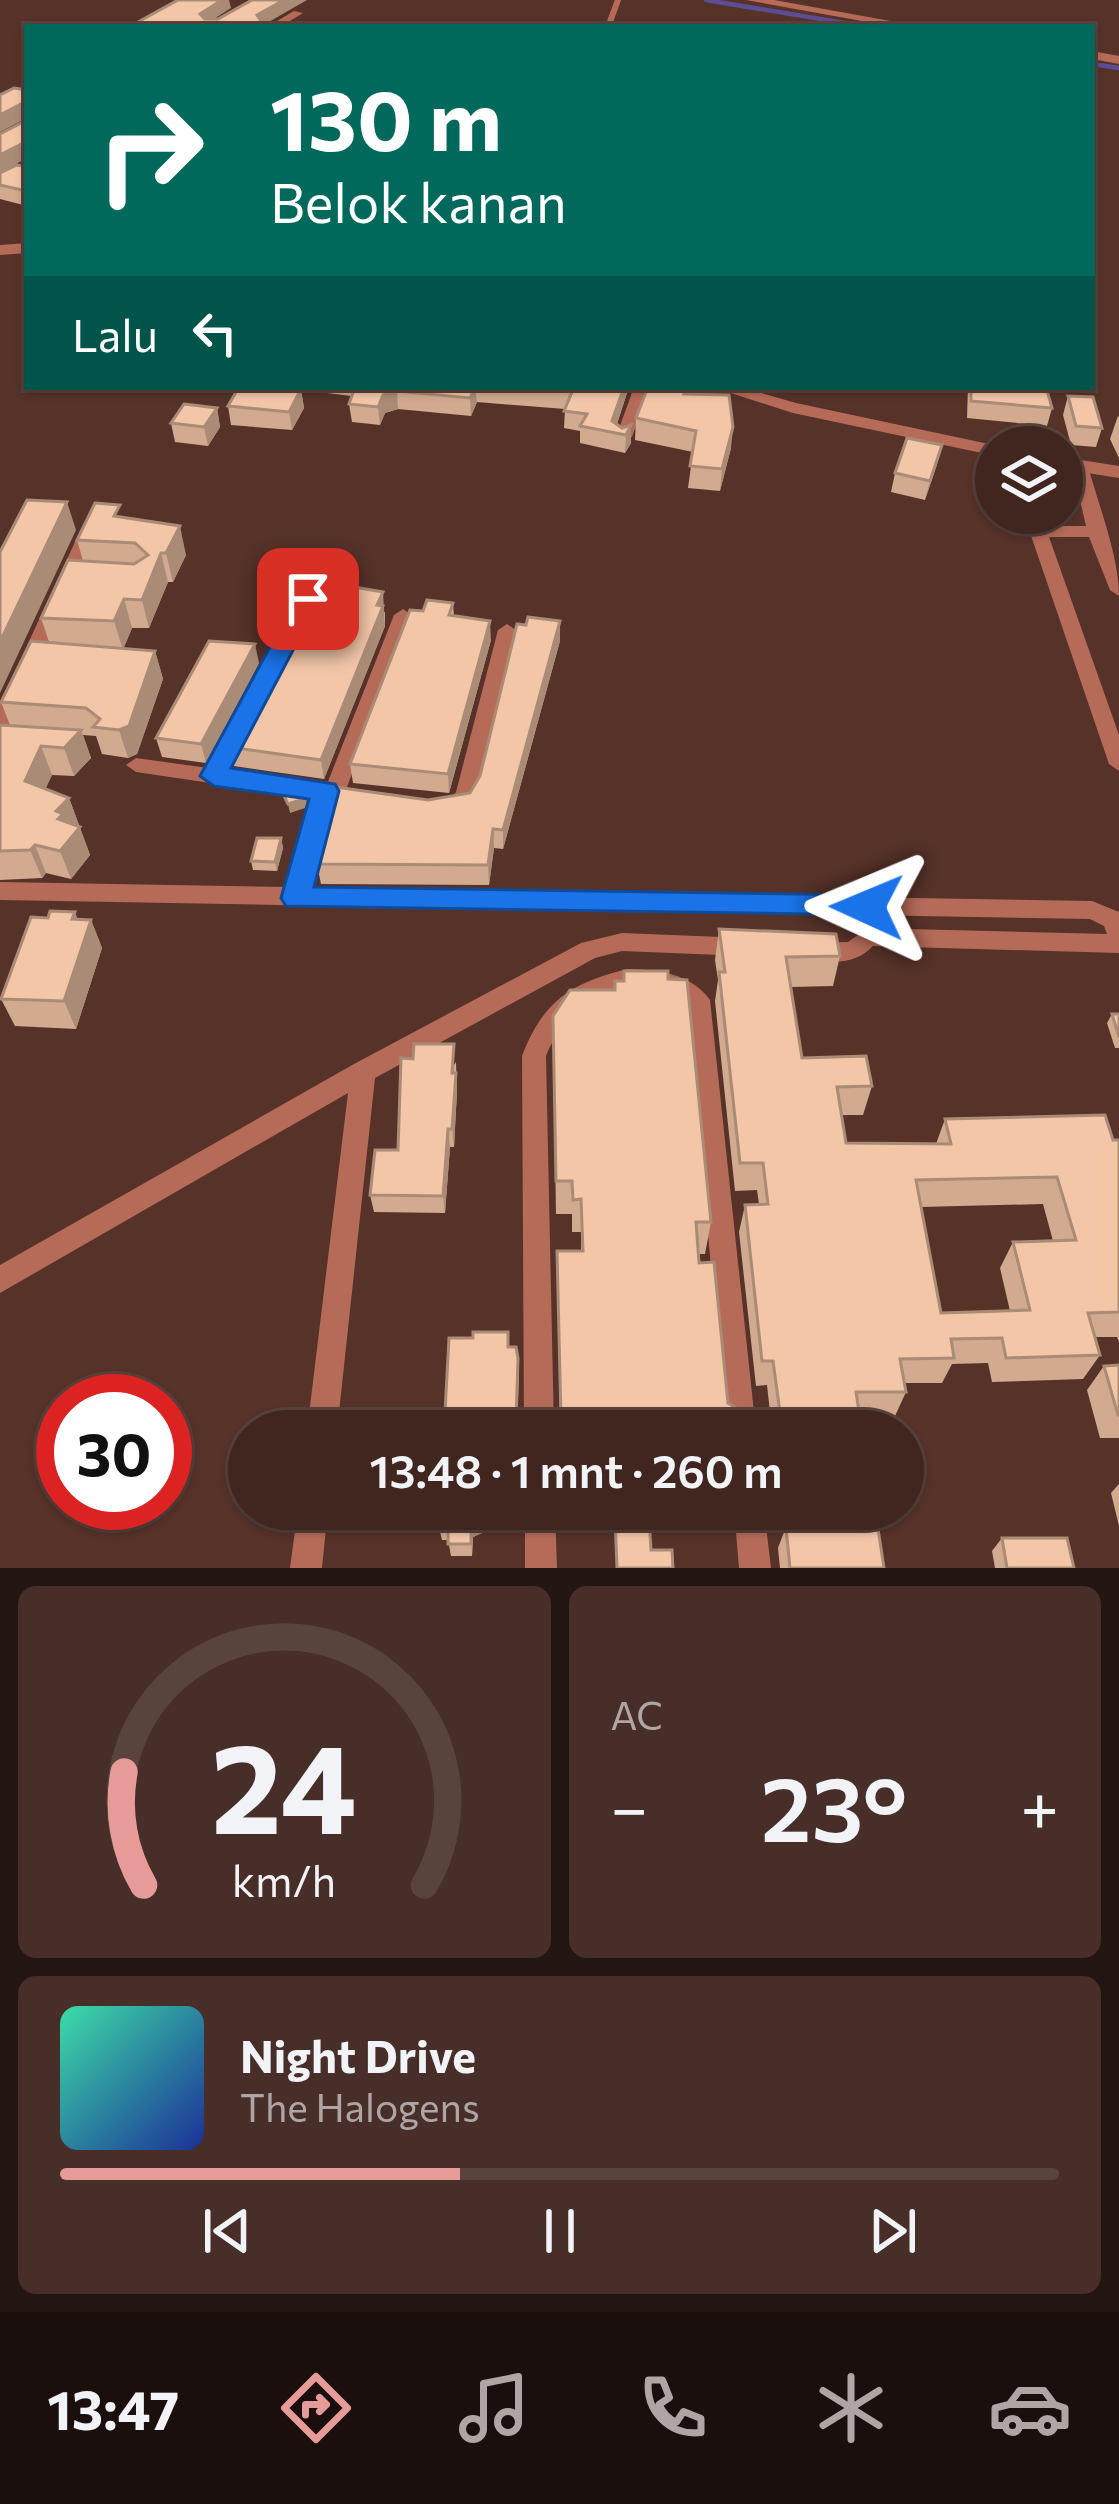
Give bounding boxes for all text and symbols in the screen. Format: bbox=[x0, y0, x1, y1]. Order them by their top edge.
text: 130 m bbox=[270, 66, 502, 168]
icon: right bbox=[72, 72, 228, 228]
text: Belok kanan bbox=[270, 168, 567, 234]
icon: left bbox=[182, 300, 248, 366]
text: Lalu bbox=[72, 306, 158, 361]
map controls bbox=[975, 426, 1083, 534]
button: layers bbox=[975, 426, 1083, 534]
pin bbox=[257, 548, 359, 650]
icon: arrive bbox=[275, 566, 341, 632]
position arrow bbox=[804, 844, 930, 970]
speed limit sign: 30 bbox=[36, 1374, 192, 1530]
text: 13:48 · 1 mnt · 260 m bbox=[370, 1442, 782, 1497]
text: AC bbox=[611, 1690, 663, 1738]
text: 24 bbox=[211, 1707, 357, 1860]
text: 23° bbox=[761, 1750, 908, 1861]
text: − bbox=[611, 1765, 648, 1846]
text: + bbox=[1020, 1765, 1059, 1846]
text: km/h bbox=[232, 1853, 336, 1906]
text: Night Drive bbox=[240, 2027, 476, 2082]
text: The Halogens bbox=[240, 2082, 480, 2130]
icon: previous bbox=[194, 2198, 260, 2264]
icon: pause bbox=[527, 2198, 593, 2264]
icon: next bbox=[860, 2198, 926, 2264]
icon: directions bbox=[274, 2366, 358, 2450]
icon: music bbox=[452, 2366, 536, 2450]
icon: phone bbox=[631, 2366, 715, 2450]
icon: climate bbox=[809, 2366, 893, 2450]
icon: car bbox=[988, 2366, 1072, 2450]
text: 13:47 bbox=[47, 2375, 179, 2441]

